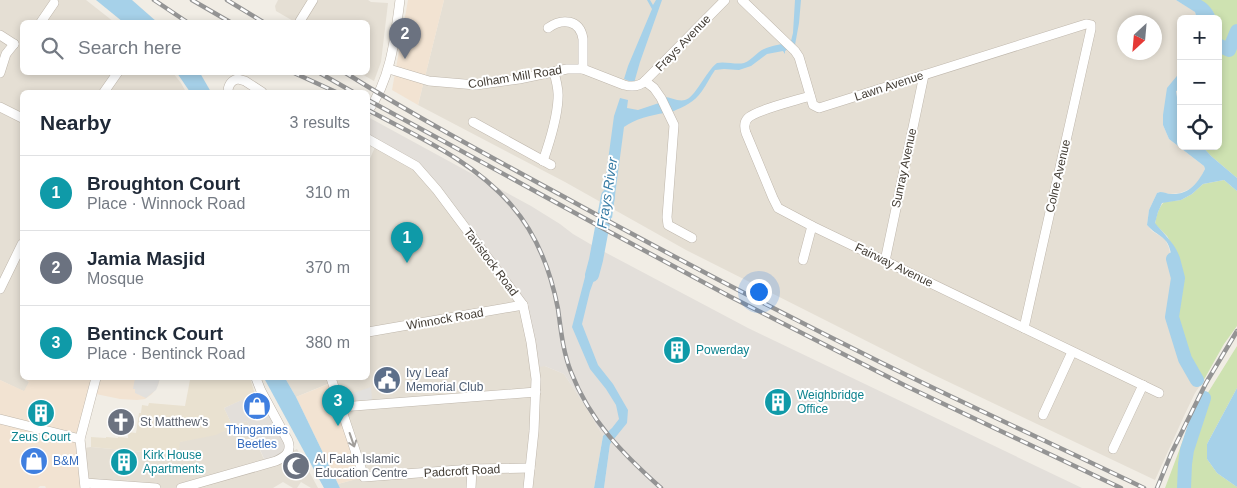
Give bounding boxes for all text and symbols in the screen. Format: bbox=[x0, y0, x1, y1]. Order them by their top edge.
street label: Frays Avenue bbox=[653, 12, 714, 74]
north arrow bbox=[1117, 15, 1162, 60]
map controls bbox=[1177, 15, 1222, 150]
button: + bbox=[1177, 15, 1222, 60]
pin: 2 bbox=[389, 18, 421, 59]
search box bbox=[20, 20, 370, 75]
icon: search bbox=[38, 34, 66, 62]
text: Search here bbox=[78, 37, 182, 58]
button: − bbox=[1177, 60, 1222, 105]
street label: Colham Mill Road bbox=[467, 63, 563, 91]
street label: Lawn Avenue bbox=[853, 68, 926, 104]
button: locate bbox=[1177, 105, 1222, 150]
text: Nearby bbox=[40, 111, 111, 134]
text: 3 results bbox=[290, 114, 350, 131]
street label: Sunray Avenue bbox=[889, 127, 919, 209]
street label: Colne Avenue bbox=[1043, 138, 1073, 214]
water label: Frays River bbox=[594, 155, 621, 230]
text: Broughton Court bbox=[87, 173, 240, 194]
text: 1 bbox=[52, 184, 60, 201]
text: 310 m bbox=[306, 184, 350, 201]
text: Place · Winnock Road bbox=[87, 195, 245, 212]
pin: 1 bbox=[391, 222, 423, 263]
street label: Tavistock Road bbox=[461, 225, 521, 299]
street label: Fairway Avenue bbox=[853, 240, 936, 290]
text: Jamia Masjid bbox=[87, 248, 205, 269]
text: 2 bbox=[52, 259, 60, 276]
text: 370 m bbox=[306, 259, 350, 276]
text: Mosque bbox=[87, 270, 144, 287]
your location bbox=[746, 279, 772, 305]
street label: Winnock Road bbox=[405, 305, 485, 333]
text: Bentinck Court bbox=[87, 323, 223, 344]
text: 3 bbox=[52, 334, 60, 351]
text: 380 m bbox=[306, 334, 350, 351]
building icon: Powerday bbox=[662, 335, 692, 365]
place label: Powerday bbox=[696, 343, 749, 357]
text: Place · Bentinck Road bbox=[87, 345, 245, 362]
public building icon: Ivy Leaf Memorial Club bbox=[372, 365, 402, 395]
place label: Ivy Leaf Memorial Club bbox=[406, 366, 484, 394]
pin: 3 bbox=[322, 385, 354, 426]
building icon: Weighbridge Office bbox=[763, 387, 793, 417]
place label: Weighbridge Office bbox=[797, 388, 864, 416]
shop icon: Thingamies Beetles bbox=[242, 391, 272, 421]
building icon: Zeus Court bbox=[26, 398, 56, 428]
church icon: St Matthew's bbox=[106, 407, 136, 437]
place label: St Matthew's bbox=[140, 415, 208, 429]
place label: Thingamies Beetles bbox=[226, 423, 288, 451]
place label: Zeus Court bbox=[11, 430, 71, 444]
one-way arrow bbox=[348, 432, 357, 448]
shop icon: B&M bbox=[19, 446, 49, 476]
building icon: Kirk House Apartments bbox=[109, 447, 139, 477]
place label: Kirk House Apartments bbox=[143, 448, 204, 476]
mosque icon: Al Falah Islamic Education Centre bbox=[281, 451, 311, 481]
place label: Al Falah Islamic Education Centre bbox=[315, 452, 408, 480]
place label: B&M bbox=[53, 454, 79, 468]
street label: Padcroft Road bbox=[423, 462, 501, 480]

